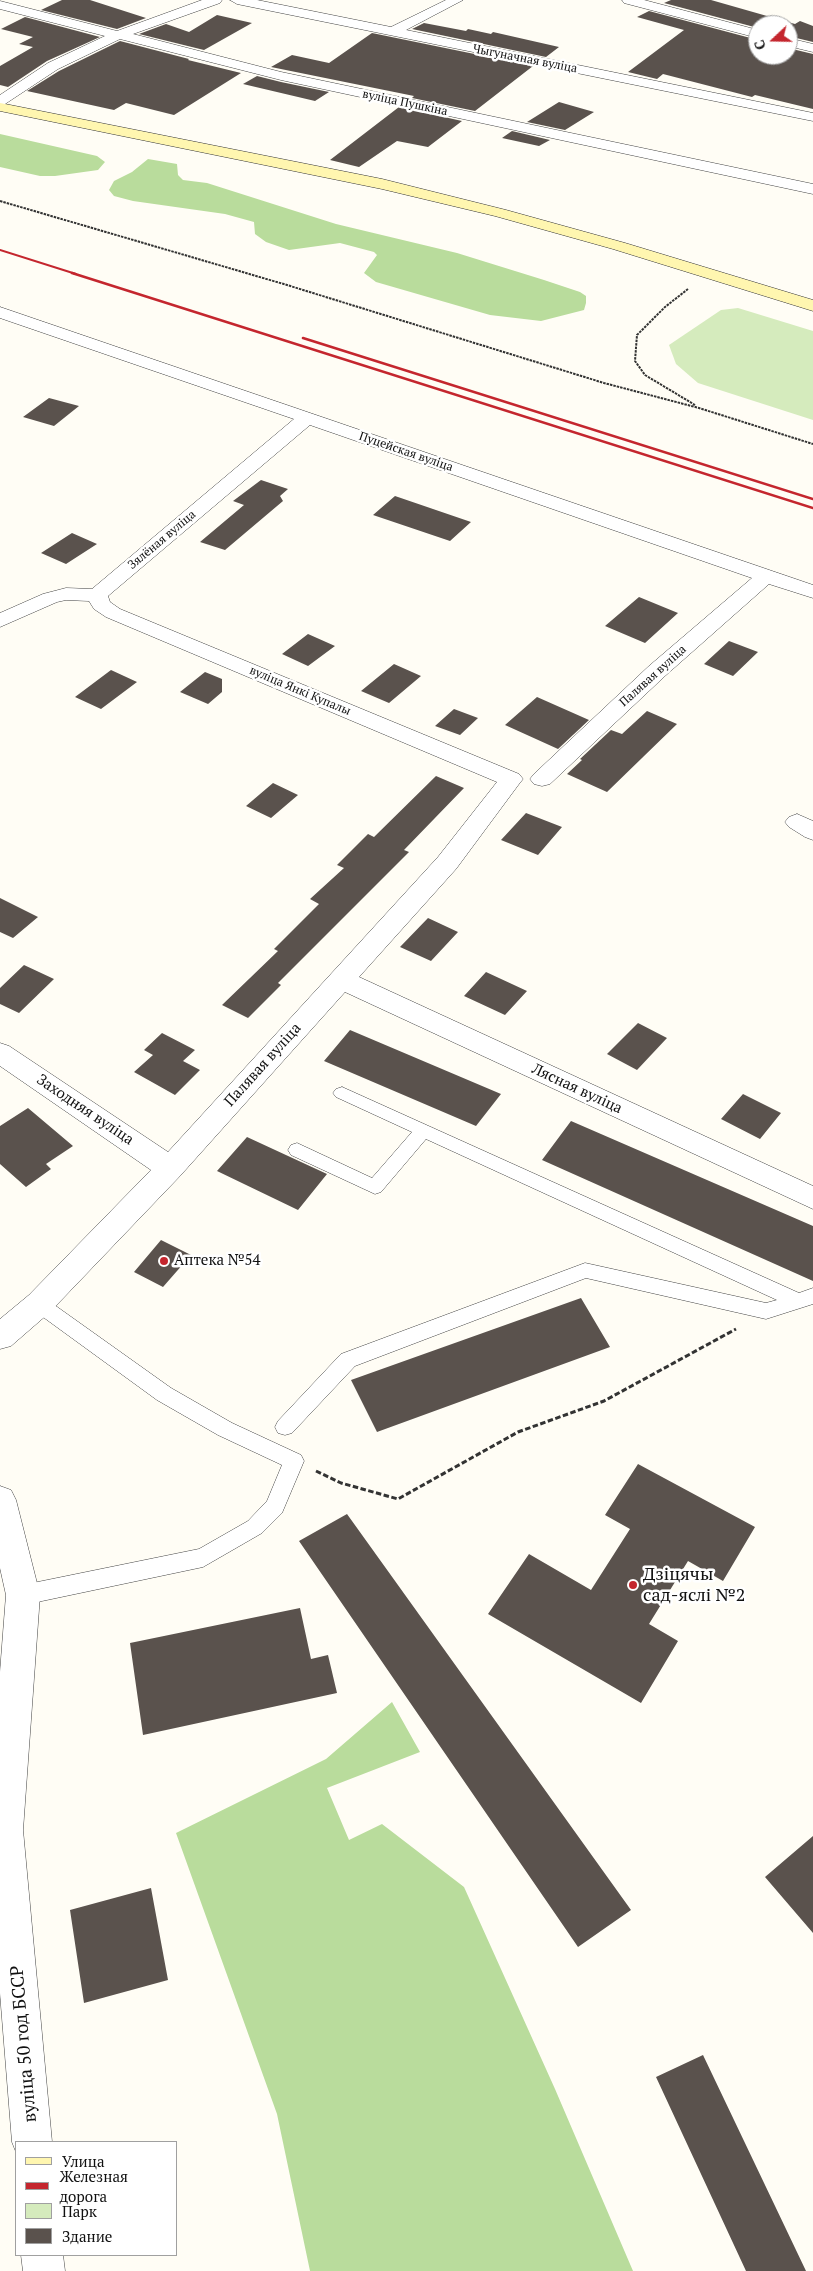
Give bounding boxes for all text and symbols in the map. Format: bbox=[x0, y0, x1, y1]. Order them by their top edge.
north arrow bbox=[748, 15, 798, 65]
text: С bbox=[749, 38, 770, 53]
street label: Чыгуначная вуліца bbox=[471, 42, 579, 76]
street label: вуліца Пушкіна bbox=[361, 87, 449, 119]
street label: Пуцейская вуліца bbox=[357, 429, 455, 475]
street label: Зялёная вуліца bbox=[125, 508, 199, 572]
street label: Палявая вуліца bbox=[617, 642, 689, 710]
street label: вуліца Янкі Купалы bbox=[247, 663, 353, 719]
street label: Палявая вуліца bbox=[221, 1020, 305, 1110]
street label: Лясная вуліца bbox=[529, 1060, 625, 1118]
street label: Заходняя вуліца bbox=[33, 1071, 137, 1149]
place label: Аптека №54 bbox=[174, 1252, 261, 1270]
marker: Аптека №54 bbox=[158, 1255, 170, 1267]
place label: Дзіцячы сад-яслі №2 bbox=[643, 1564, 745, 1606]
marker: Дзіцячы сад-яслі №2 bbox=[627, 1579, 639, 1591]
street label: вуліца 50 год БССР bbox=[6, 1965, 42, 2123]
legend bbox=[15, 2141, 178, 2256]
text: Улица bbox=[62, 2151, 105, 2171]
text: Железная дорога bbox=[59, 2166, 128, 2206]
text: Парк bbox=[62, 2201, 97, 2221]
text: Здание bbox=[62, 2226, 112, 2246]

